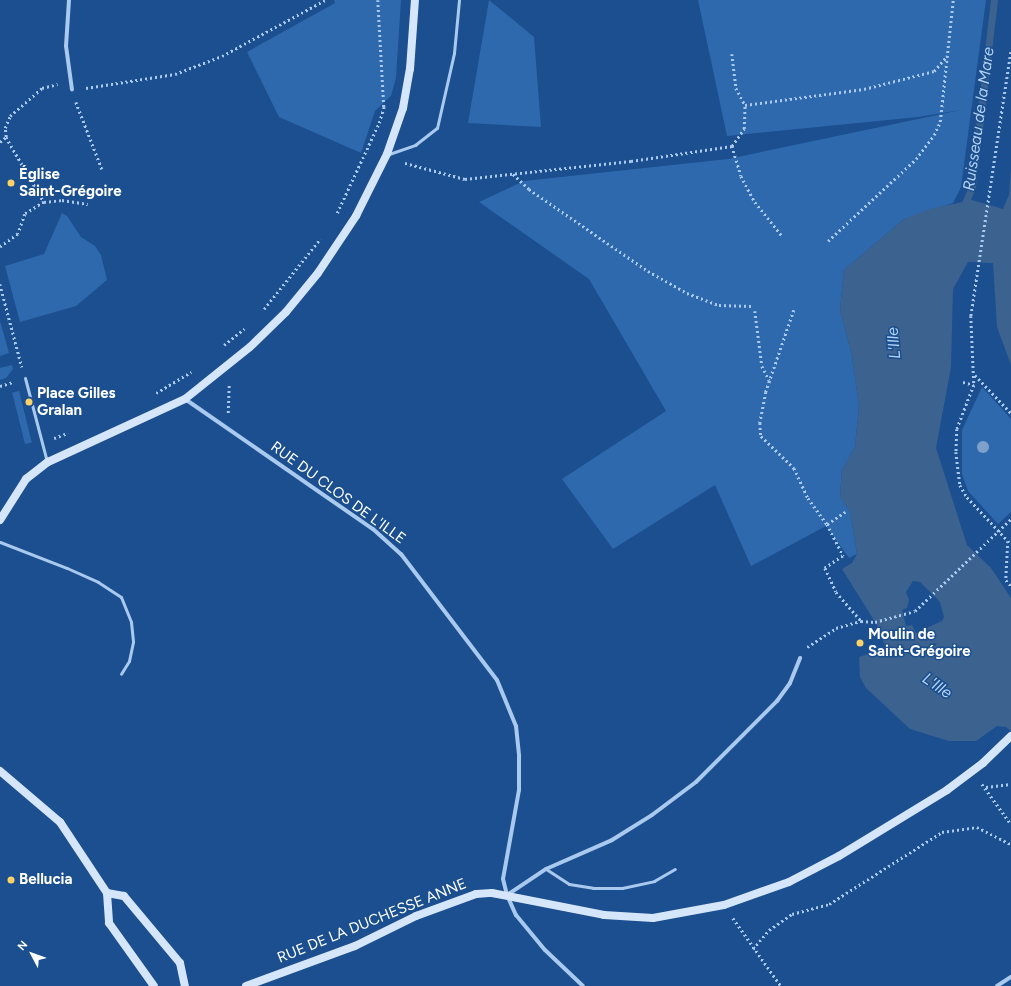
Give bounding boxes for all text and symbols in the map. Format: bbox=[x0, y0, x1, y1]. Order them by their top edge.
water label: Ruisseau de la Mare bbox=[959, 46, 999, 192]
place label: Église Saint-Grégoire bbox=[19, 165, 122, 200]
marker: Église Saint-Grégoire bbox=[6, 178, 16, 188]
water label: L'Ille bbox=[883, 326, 905, 360]
place label: Place Gilles Gralan bbox=[37, 384, 116, 419]
marker: Place Gilles Gralan bbox=[24, 397, 34, 407]
street label: RUE DU CLOS DE L'ILLE bbox=[267, 438, 409, 548]
place label: Moulin de Saint-Grégoire bbox=[868, 625, 971, 660]
marker: Moulin de Saint-Grégoire bbox=[855, 638, 865, 648]
water label: L'Ille bbox=[918, 669, 956, 703]
place label: Bellucia bbox=[19, 871, 73, 889]
marker: Bellucia bbox=[6, 875, 16, 885]
street label: RUE DE LA DUCHESSE ANNE bbox=[275, 875, 469, 967]
north arrow bbox=[12, 934, 52, 974]
text: N bbox=[15, 938, 30, 953]

